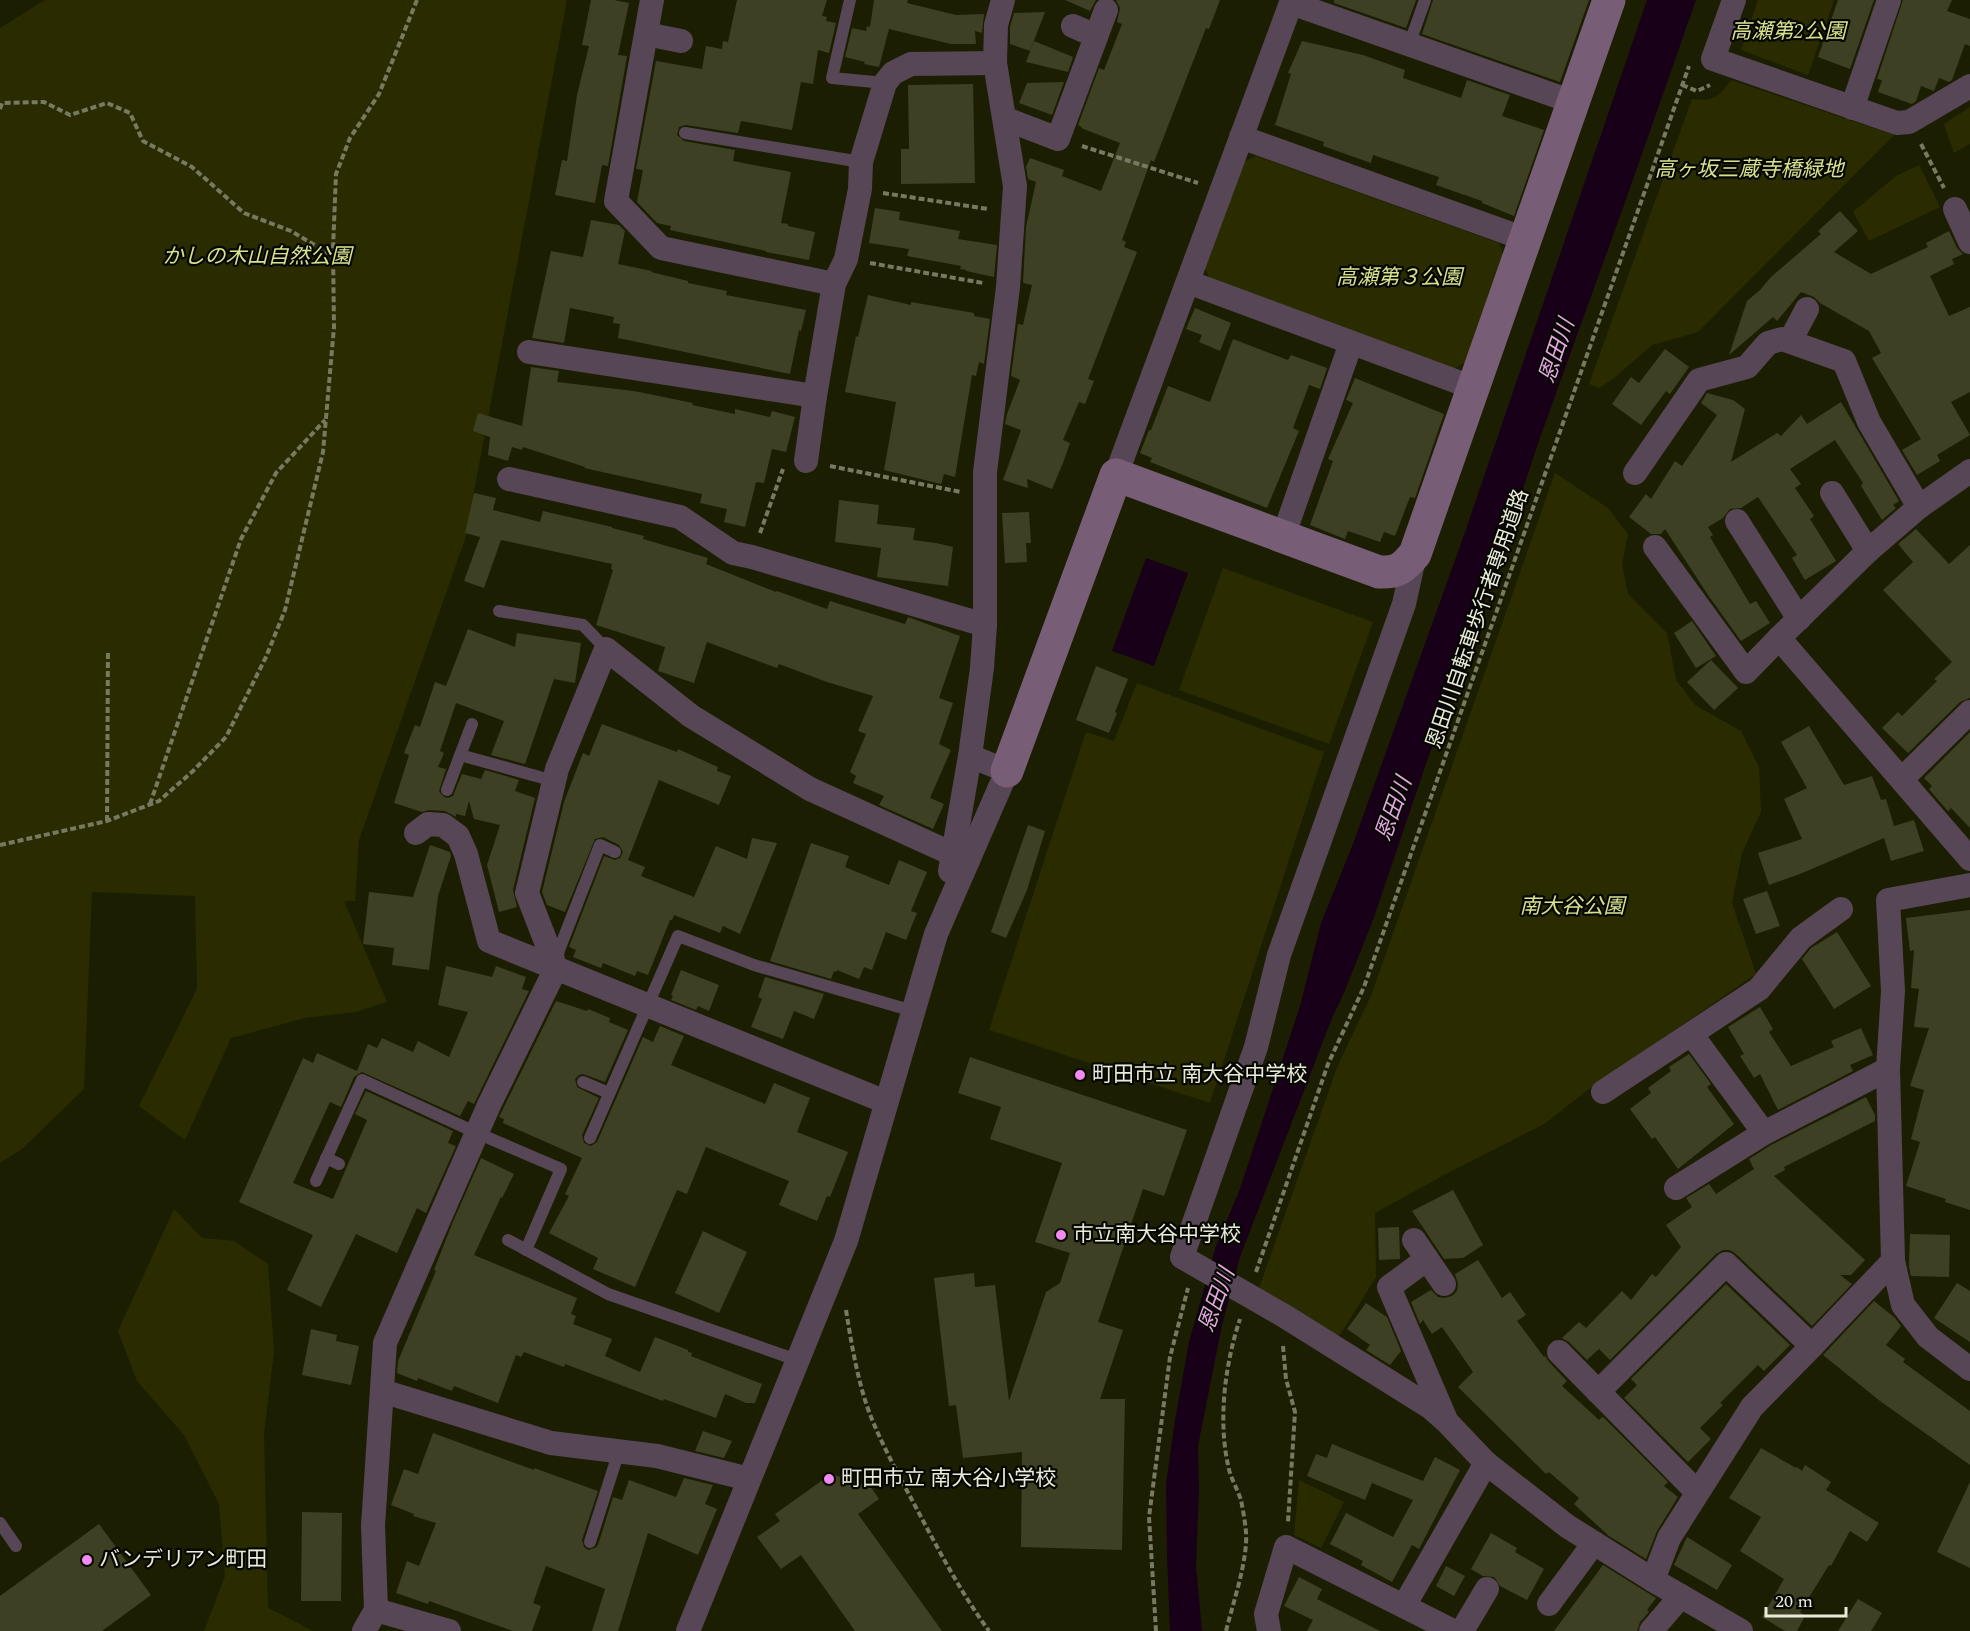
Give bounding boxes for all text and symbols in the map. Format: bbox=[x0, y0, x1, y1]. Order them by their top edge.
park label: 高瀬第2公園 bbox=[1730, 16, 1849, 48]
park label: 高ヶ坂三蔵寺橋緑地 bbox=[1655, 154, 1845, 186]
park label: かしの木山自然公園 bbox=[163, 241, 354, 273]
park label: 高瀬第３公園 bbox=[1336, 262, 1465, 294]
water label: 恩田川 bbox=[1531, 313, 1584, 388]
street label: 恩田川自転車歩行者専用道路 bbox=[1418, 485, 1538, 753]
water label: 恩田川 bbox=[1367, 770, 1421, 846]
park label: 南大谷公園 bbox=[1520, 891, 1627, 923]
place label: 町田市立 南大谷中学校 bbox=[1092, 1059, 1307, 1091]
marker: 町田市立 南大谷中学校 bbox=[1073, 1068, 1087, 1082]
place label: 市立南大谷中学校 bbox=[1073, 1219, 1241, 1251]
marker: 市立南大谷中学校 bbox=[1054, 1228, 1068, 1242]
water label: 恩田川 bbox=[1190, 1261, 1244, 1337]
place label: 町田市立 南大谷小学校 bbox=[841, 1463, 1056, 1495]
marker: 町田市立 南大谷小学校 bbox=[822, 1472, 836, 1486]
place label: バンデリアン町田 bbox=[99, 1544, 267, 1576]
marker: バンデリアン町田 bbox=[80, 1553, 94, 1567]
scale bar bbox=[1766, 1580, 1846, 1618]
text: 20 m bbox=[1775, 1588, 1813, 1615]

